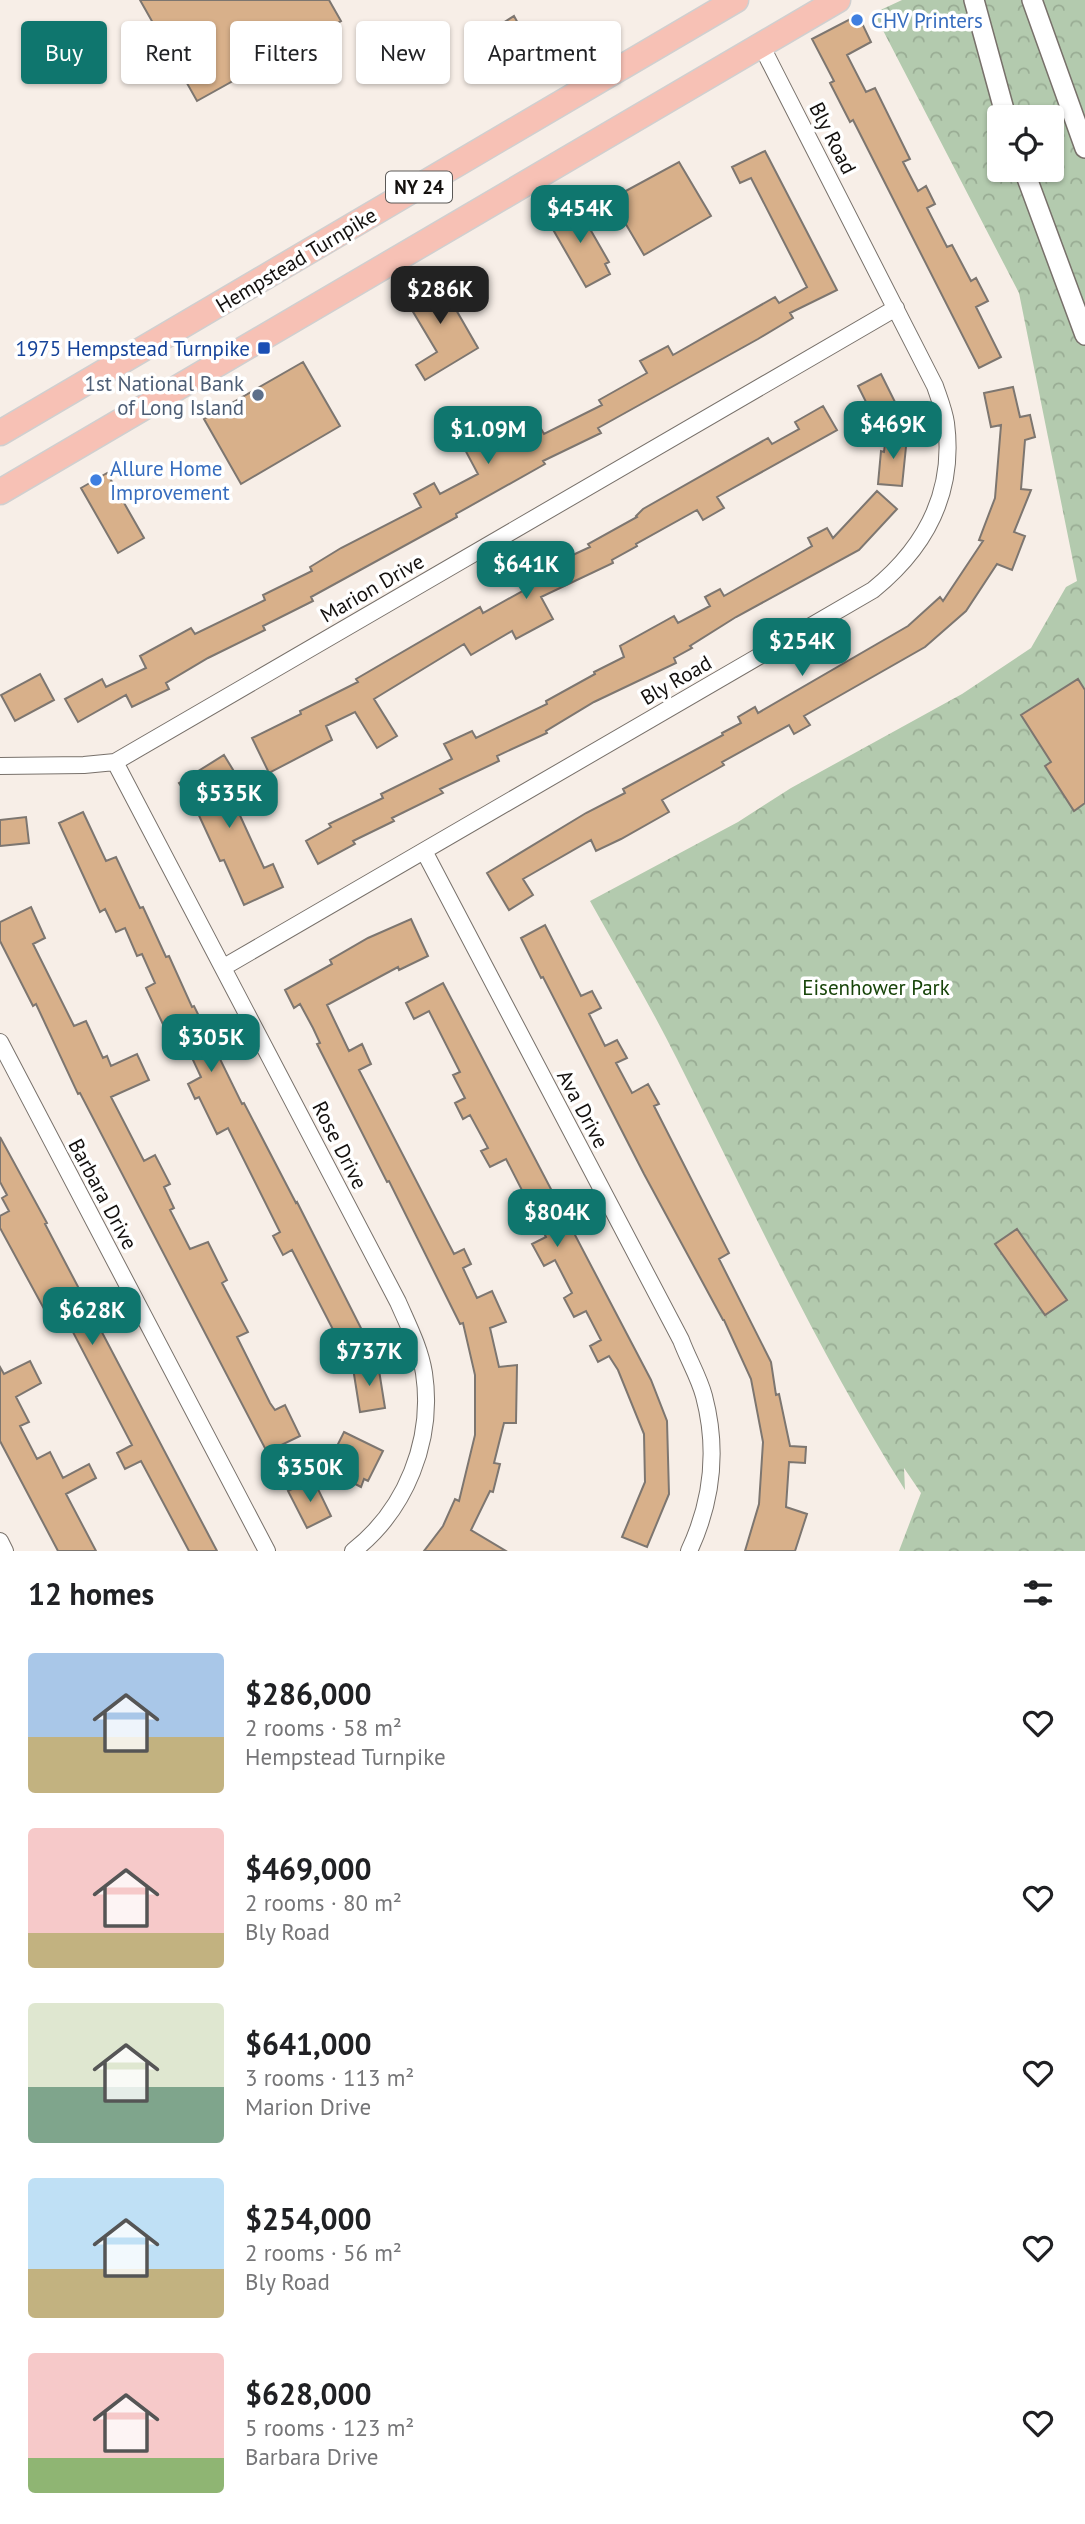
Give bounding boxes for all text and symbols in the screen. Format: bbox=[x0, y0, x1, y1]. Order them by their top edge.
place label: CHV Printers bbox=[871, 7, 983, 34]
marker: CHV Printers bbox=[849, 12, 865, 28]
chip: Buy bbox=[21, 21, 107, 84]
chip: Rent bbox=[121, 21, 216, 84]
chip: Filters bbox=[230, 21, 342, 84]
chip: New bbox=[356, 21, 450, 84]
chip: Apartment bbox=[464, 21, 621, 84]
street label: Bly Road bbox=[803, 97, 863, 179]
map controls bbox=[987, 105, 1064, 182]
button: locate bbox=[987, 105, 1064, 182]
road number: NY 24 bbox=[386, 172, 452, 202]
pin: $454K bbox=[531, 186, 629, 245]
text: $454K bbox=[547, 193, 613, 222]
street label: Hempstead Turnpike bbox=[211, 201, 381, 319]
pin: $286K bbox=[391, 266, 489, 326]
text: $286K bbox=[407, 274, 473, 303]
place label: 1975 Hempstead Turnpike bbox=[15, 335, 250, 362]
marker: 1975 Hempstead Turnpike bbox=[256, 340, 272, 356]
place label: 1st National Bank of Long Island bbox=[85, 370, 244, 421]
marker: 1st National Bank of Long Island bbox=[250, 387, 266, 403]
pin: $469K bbox=[844, 402, 942, 461]
pin: $1.09M bbox=[431, 406, 545, 466]
text: $469K bbox=[860, 409, 926, 438]
text: $1.09M bbox=[450, 414, 526, 443]
place label: Allure Home Improvement bbox=[110, 455, 230, 506]
marker: Allure Home Improvement bbox=[88, 472, 104, 488]
pin: $641K bbox=[477, 542, 575, 601]
street label: Marion Drive bbox=[315, 548, 429, 628]
text: $641K bbox=[493, 549, 559, 578]
pin: $254K bbox=[753, 618, 851, 678]
text: $254K bbox=[769, 626, 835, 655]
street label: Bly Road bbox=[636, 649, 716, 711]
pin: $535K bbox=[180, 770, 278, 830]
text: $535K bbox=[196, 778, 262, 807]
park label: Eisenhower Park bbox=[802, 974, 950, 1001]
pin: $305K bbox=[162, 1014, 260, 1074]
text: $305K bbox=[178, 1022, 244, 1051]
street label: Ava Drive bbox=[551, 1065, 615, 1153]
street label: Rose Drive bbox=[306, 1097, 374, 1193]
street label: Barbara Drive bbox=[62, 1134, 144, 1254]
pin: $804K bbox=[508, 1190, 606, 1249]
text: $804K bbox=[524, 1197, 590, 1226]
pin: $628K bbox=[43, 1288, 141, 1347]
text: $628K bbox=[59, 1295, 125, 1324]
pin: $737K bbox=[320, 1328, 418, 1388]
text: $737K bbox=[336, 1336, 402, 1365]
pin: $350K bbox=[261, 1444, 359, 1504]
text: $350K bbox=[277, 1452, 343, 1481]
text: 12 homes bbox=[28, 1574, 154, 1613]
icon: filters bbox=[1019, 1574, 1057, 1612]
text: $286,000 bbox=[245, 1674, 372, 1713]
icon: home bbox=[84, 1681, 168, 1765]
icon: heart bbox=[1019, 1704, 1057, 1742]
text: 2 rooms · 58 m² bbox=[245, 1713, 402, 1742]
text: Hempstead Turnpike bbox=[245, 1742, 446, 1771]
text: $469,000 bbox=[245, 1849, 372, 1888]
icon: home bbox=[84, 1856, 168, 1940]
icon: heart bbox=[1019, 1879, 1057, 1917]
text: 2 rooms · 80 m² bbox=[245, 1888, 402, 1917]
text: Bly Road bbox=[245, 1917, 330, 1946]
text: $641,000 bbox=[245, 2024, 372, 2063]
icon: home bbox=[84, 2031, 168, 2115]
icon: heart bbox=[1019, 2054, 1057, 2092]
text: 3 rooms · 113 m² bbox=[245, 2063, 414, 2092]
text: Marion Drive bbox=[245, 2092, 371, 2121]
text: $254,000 bbox=[245, 2199, 372, 2238]
icon: home bbox=[84, 2206, 168, 2290]
icon: heart bbox=[1019, 2229, 1057, 2267]
text: 2 rooms · 56 m² bbox=[245, 2238, 402, 2267]
text: Bly Road bbox=[245, 2267, 330, 2296]
text: $628,000 bbox=[245, 2374, 372, 2413]
icon: home bbox=[84, 2381, 168, 2465]
icon: heart bbox=[1019, 2404, 1057, 2442]
text: 5 rooms · 123 m² bbox=[245, 2413, 414, 2442]
text: Barbara Drive bbox=[245, 2442, 378, 2471]

